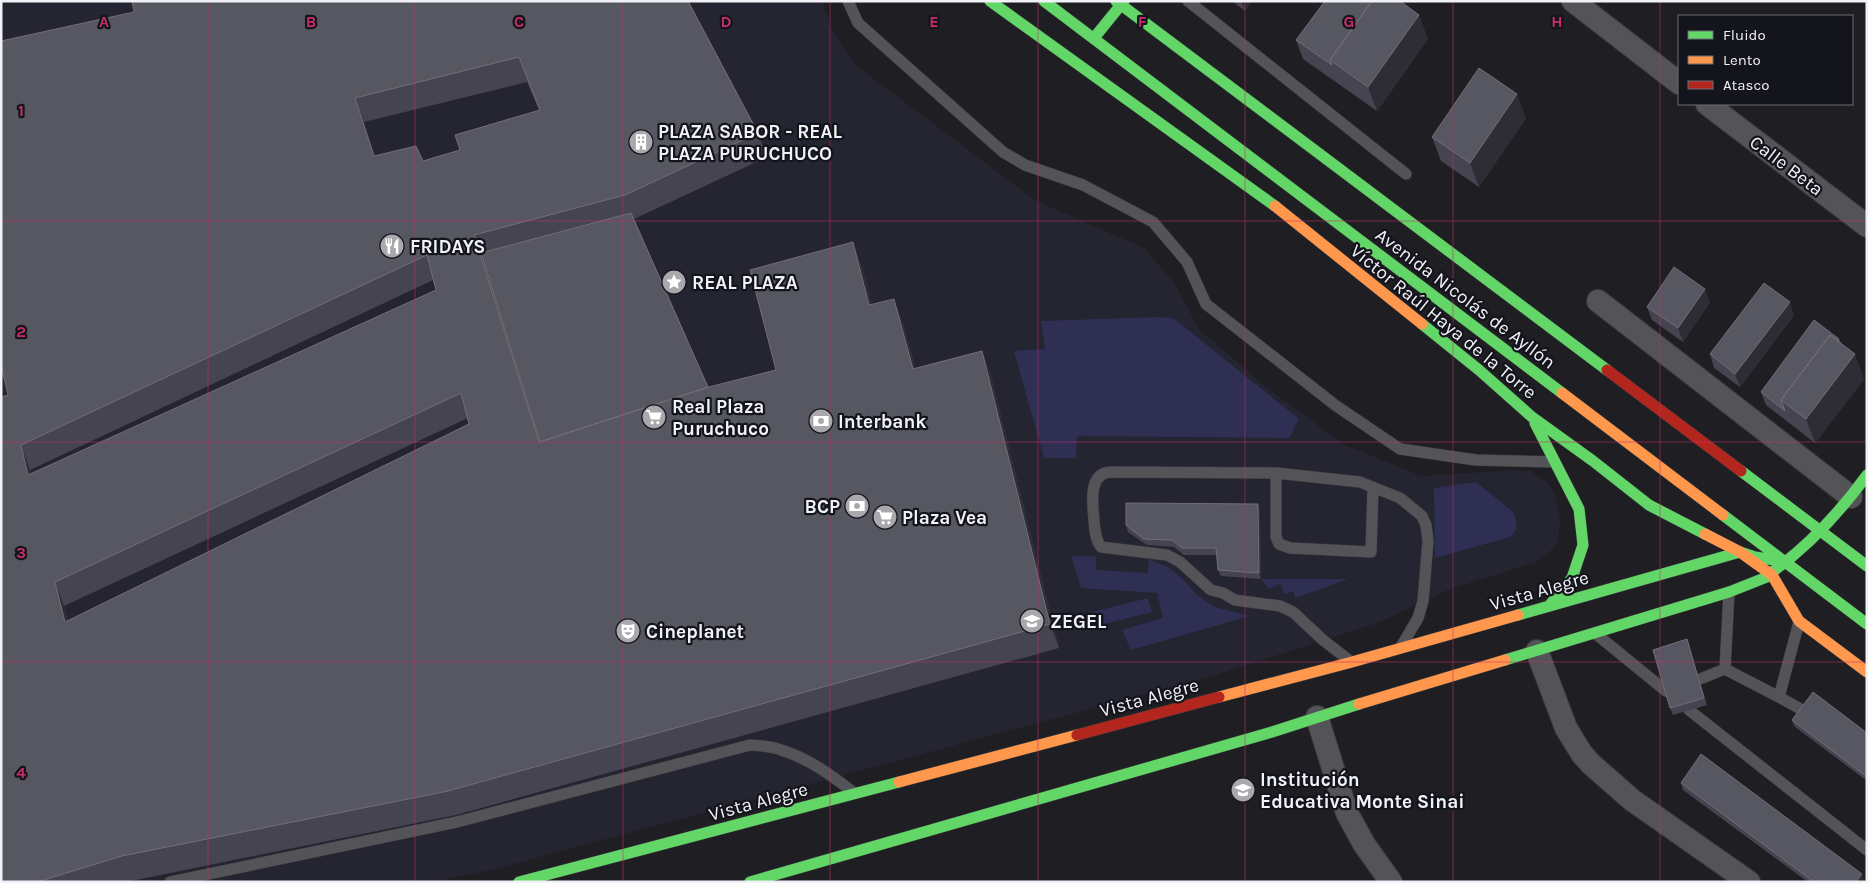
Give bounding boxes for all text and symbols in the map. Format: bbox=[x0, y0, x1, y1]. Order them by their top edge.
text: A bbox=[99, 12, 109, 31]
text: B bbox=[306, 12, 316, 31]
text: C bbox=[514, 12, 524, 31]
text: D bbox=[721, 12, 732, 31]
text: E bbox=[929, 12, 939, 31]
text: F bbox=[1138, 12, 1147, 31]
text: G bbox=[1344, 12, 1354, 31]
text: H bbox=[1551, 12, 1563, 31]
legend bbox=[1678, 15, 1853, 105]
text: Fluido bbox=[1723, 26, 1766, 44]
text: Lento bbox=[1723, 51, 1761, 69]
text: Atasco bbox=[1723, 76, 1769, 94]
text: 1 bbox=[18, 101, 24, 120]
place label: PLAZA SABOR - REAL PLAZA PURUCHUCO bbox=[658, 121, 842, 165]
building icon: PLAZA SABOR - REAL PLAZA PURUCHUCO bbox=[628, 129, 654, 155]
street label: Calle Beta bbox=[1745, 131, 1827, 201]
street label: Avenida Nicolás de Ayllón bbox=[1371, 224, 1560, 374]
restaurant icon: FRIDAYS bbox=[379, 233, 405, 259]
place label: FRIDAYS bbox=[410, 236, 485, 258]
street label: Víctor Raúl Haya de la Torre bbox=[1346, 240, 1541, 404]
place icon: REAL PLAZA bbox=[661, 269, 687, 295]
place label: REAL PLAZA bbox=[692, 272, 798, 294]
text: 2 bbox=[16, 322, 26, 341]
place label: Real Plaza Puruchuco bbox=[672, 396, 769, 440]
supermarket icon: Real Plaza Puruchuco bbox=[641, 404, 667, 430]
bank icon: Interbank bbox=[808, 408, 834, 434]
place label: Interbank bbox=[838, 411, 927, 433]
bank icon: BCP bbox=[844, 493, 870, 519]
place label: BCP bbox=[805, 496, 840, 518]
supermarket icon: Plaza Vea bbox=[872, 504, 898, 530]
place label: Plaza Vea bbox=[902, 507, 987, 529]
text: 3 bbox=[16, 543, 26, 562]
street label: Vista Alegre bbox=[1487, 566, 1591, 616]
school or university icon: ZEGEL bbox=[1019, 608, 1045, 634]
place label: ZEGEL bbox=[1050, 611, 1107, 633]
theatre icon: Cineplanet bbox=[615, 618, 641, 644]
place label: Cineplanet bbox=[646, 621, 744, 643]
street label: Vista Alegre bbox=[1097, 674, 1201, 722]
text: 4 bbox=[16, 763, 26, 782]
place label: Institución Educativa Monte Sinai bbox=[1260, 769, 1465, 813]
school or university icon: Institución Educativa Monte Sinai bbox=[1230, 777, 1256, 803]
street label: Vista Alegre bbox=[706, 778, 810, 826]

